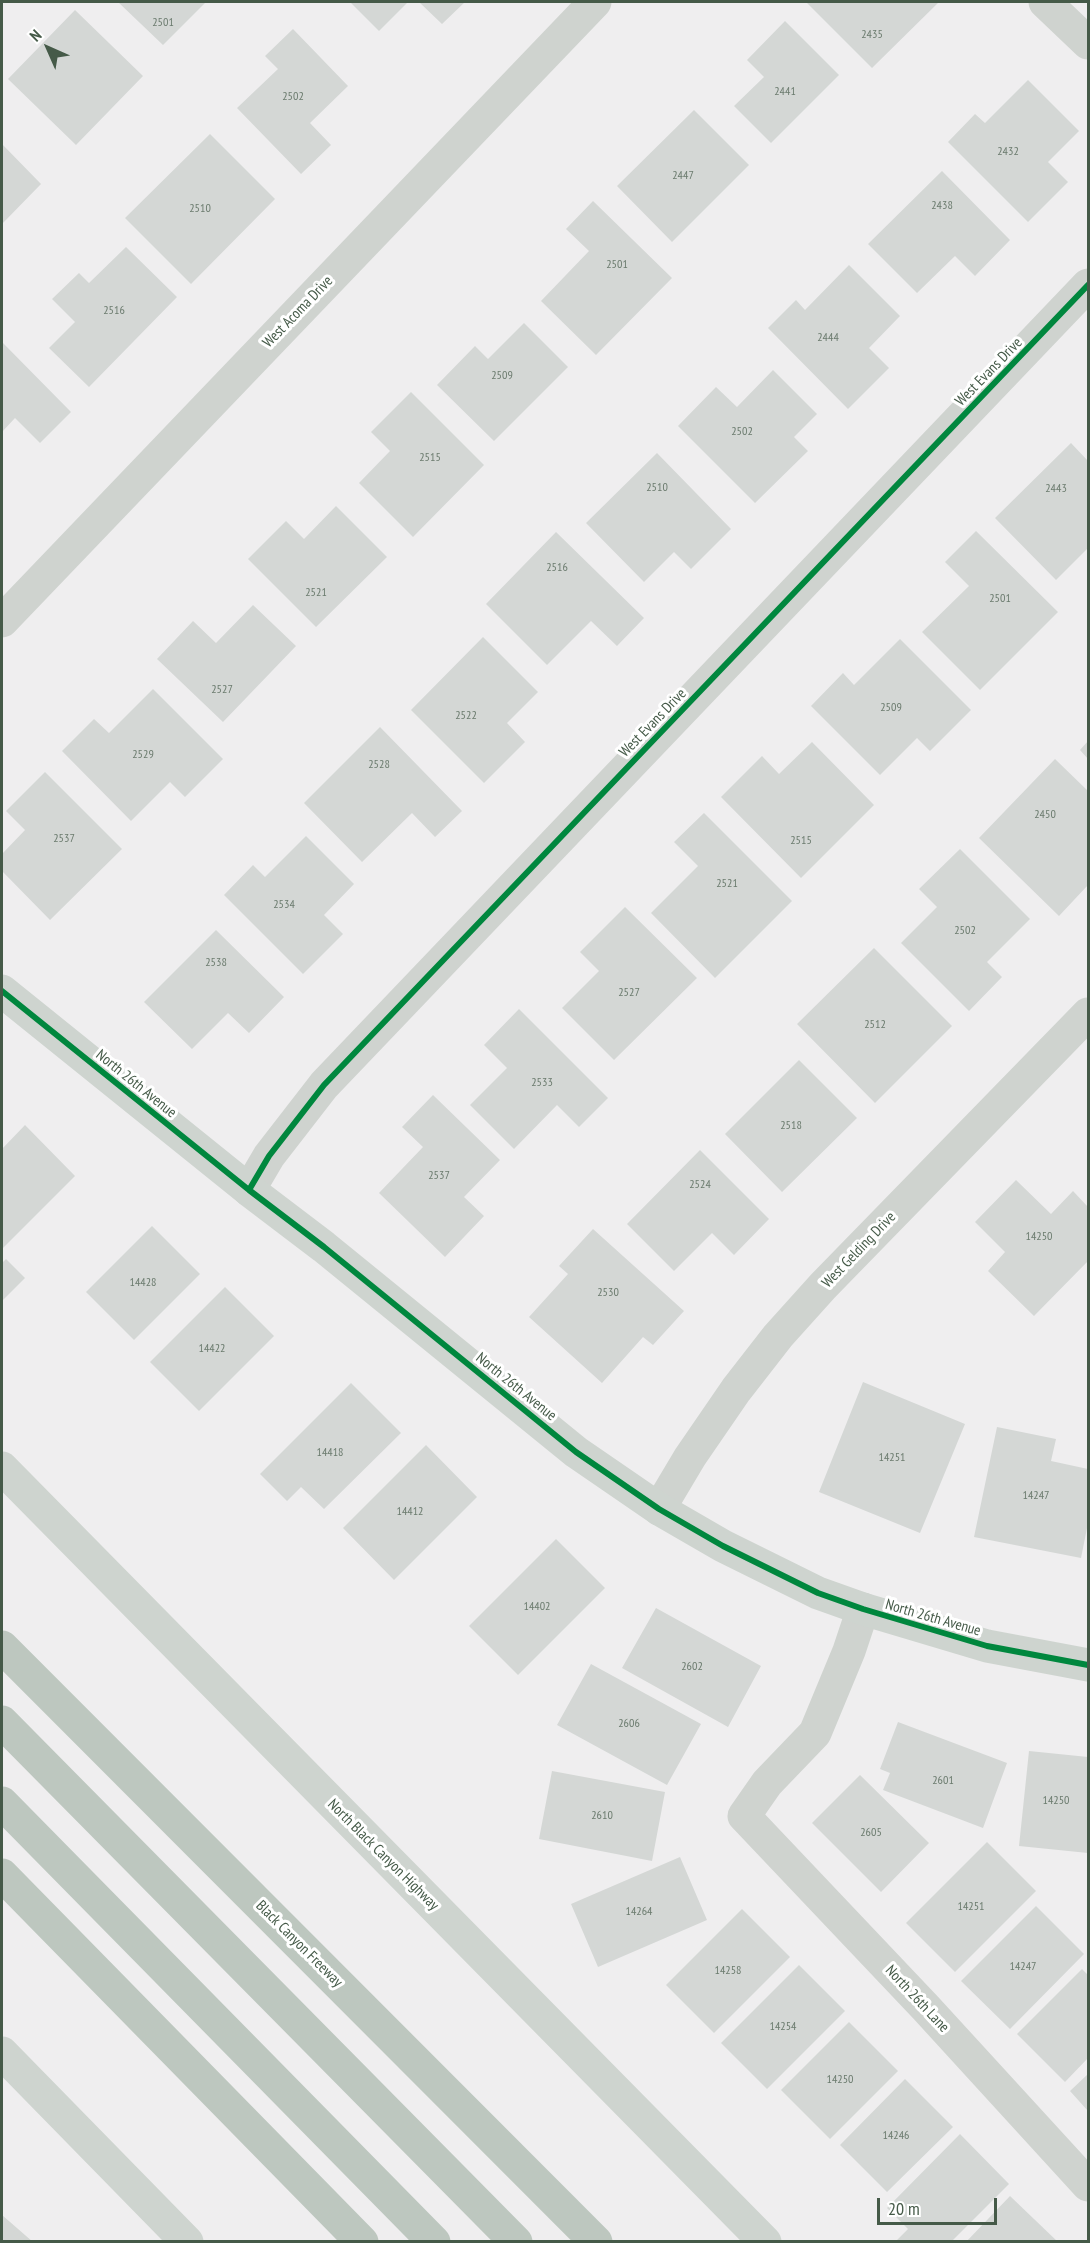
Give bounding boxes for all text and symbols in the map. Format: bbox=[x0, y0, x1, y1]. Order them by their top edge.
house number: 2501 bbox=[152, 16, 174, 30]
north arrow bbox=[18, 18, 78, 78]
text: N bbox=[25, 25, 45, 45]
house number: 2435 bbox=[861, 28, 883, 42]
house number: 2441 bbox=[774, 85, 796, 99]
house number: 2502 bbox=[282, 90, 304, 104]
house number: 2432 bbox=[997, 145, 1019, 159]
house number: 2447 bbox=[672, 169, 694, 183]
house number: 2438 bbox=[931, 199, 953, 213]
house number: 2510 bbox=[189, 202, 211, 216]
house number: 2501 bbox=[606, 258, 628, 272]
street label: West Acoma Drive bbox=[259, 272, 337, 352]
house number: 2516 bbox=[103, 304, 125, 318]
house number: 2444 bbox=[817, 331, 839, 345]
street label: West Evans Drive bbox=[952, 334, 1026, 410]
house number: 2509 bbox=[491, 369, 513, 383]
house number: 2502 bbox=[731, 425, 753, 439]
house number: 2515 bbox=[419, 451, 441, 465]
house number: 2510 bbox=[646, 481, 668, 495]
house number: 2443 bbox=[1045, 482, 1067, 496]
house number: 2516 bbox=[546, 561, 568, 575]
house number: 2521 bbox=[305, 586, 327, 600]
house number: 2501 bbox=[989, 592, 1011, 606]
house number: 2527 bbox=[211, 683, 233, 697]
street label: West Evans Drive bbox=[616, 685, 690, 761]
house number: 2509 bbox=[880, 701, 902, 715]
house number: 2522 bbox=[455, 709, 477, 723]
house number: 2529 bbox=[132, 748, 154, 762]
house number: 2528 bbox=[368, 758, 390, 772]
house number: 2450 bbox=[1034, 808, 1056, 822]
house number: 2537 bbox=[53, 832, 75, 846]
house number: 2515 bbox=[790, 834, 812, 848]
house number: 2521 bbox=[716, 877, 738, 891]
house number: 2534 bbox=[273, 898, 295, 912]
house number: 2502 bbox=[954, 924, 976, 938]
house number: 2538 bbox=[205, 956, 227, 970]
house number: 2527 bbox=[618, 986, 640, 1000]
house number: 2512 bbox=[864, 1018, 886, 1032]
street label: North 26th Avenue bbox=[92, 1046, 180, 1122]
house number: 2533 bbox=[531, 1076, 553, 1090]
house number: 2518 bbox=[780, 1119, 802, 1133]
house number: 2537 bbox=[428, 1169, 450, 1183]
house number: 2524 bbox=[689, 1178, 711, 1192]
street label: West Gelding Drive bbox=[818, 1208, 900, 1292]
house number: 14250 bbox=[1026, 1230, 1052, 1244]
house number: 14428 bbox=[130, 1276, 156, 1290]
house number: 2530 bbox=[597, 1286, 619, 1300]
house number: 14422 bbox=[199, 1342, 225, 1356]
street label: North 26th Avenue bbox=[472, 1349, 560, 1425]
house number: 14418 bbox=[317, 1446, 343, 1460]
house number: 14251 bbox=[879, 1451, 905, 1465]
house number: 14247 bbox=[1023, 1489, 1049, 1503]
house number: 14412 bbox=[397, 1505, 423, 1519]
street label: North 26th Avenue bbox=[883, 1596, 983, 1640]
house number: 14402 bbox=[524, 1600, 550, 1614]
house number: 2602 bbox=[681, 1660, 703, 1674]
house number: 2606 bbox=[618, 1717, 640, 1731]
house number: 2601 bbox=[932, 1774, 954, 1788]
house number: 14250 bbox=[1043, 1794, 1069, 1808]
street label: North Black Canyon Highway bbox=[324, 1796, 442, 1914]
house number: 2610 bbox=[591, 1809, 613, 1823]
house number: 2605 bbox=[860, 1826, 882, 1840]
street label: Black Canyon Freeway bbox=[252, 1897, 346, 1991]
house number: 14251 bbox=[958, 1900, 984, 1914]
house number: 14264 bbox=[626, 1905, 652, 1919]
house number: 14247 bbox=[1010, 1960, 1036, 1974]
street label: North 26th Lane bbox=[881, 1962, 953, 2036]
house number: 14258 bbox=[715, 1964, 741, 1978]
house number: 14254 bbox=[770, 2020, 796, 2034]
house number: 14250 bbox=[827, 2073, 853, 2087]
house number: 14246 bbox=[883, 2129, 909, 2143]
scale bar bbox=[880, 2186, 1000, 2224]
text: 20 m bbox=[888, 2197, 920, 2220]

